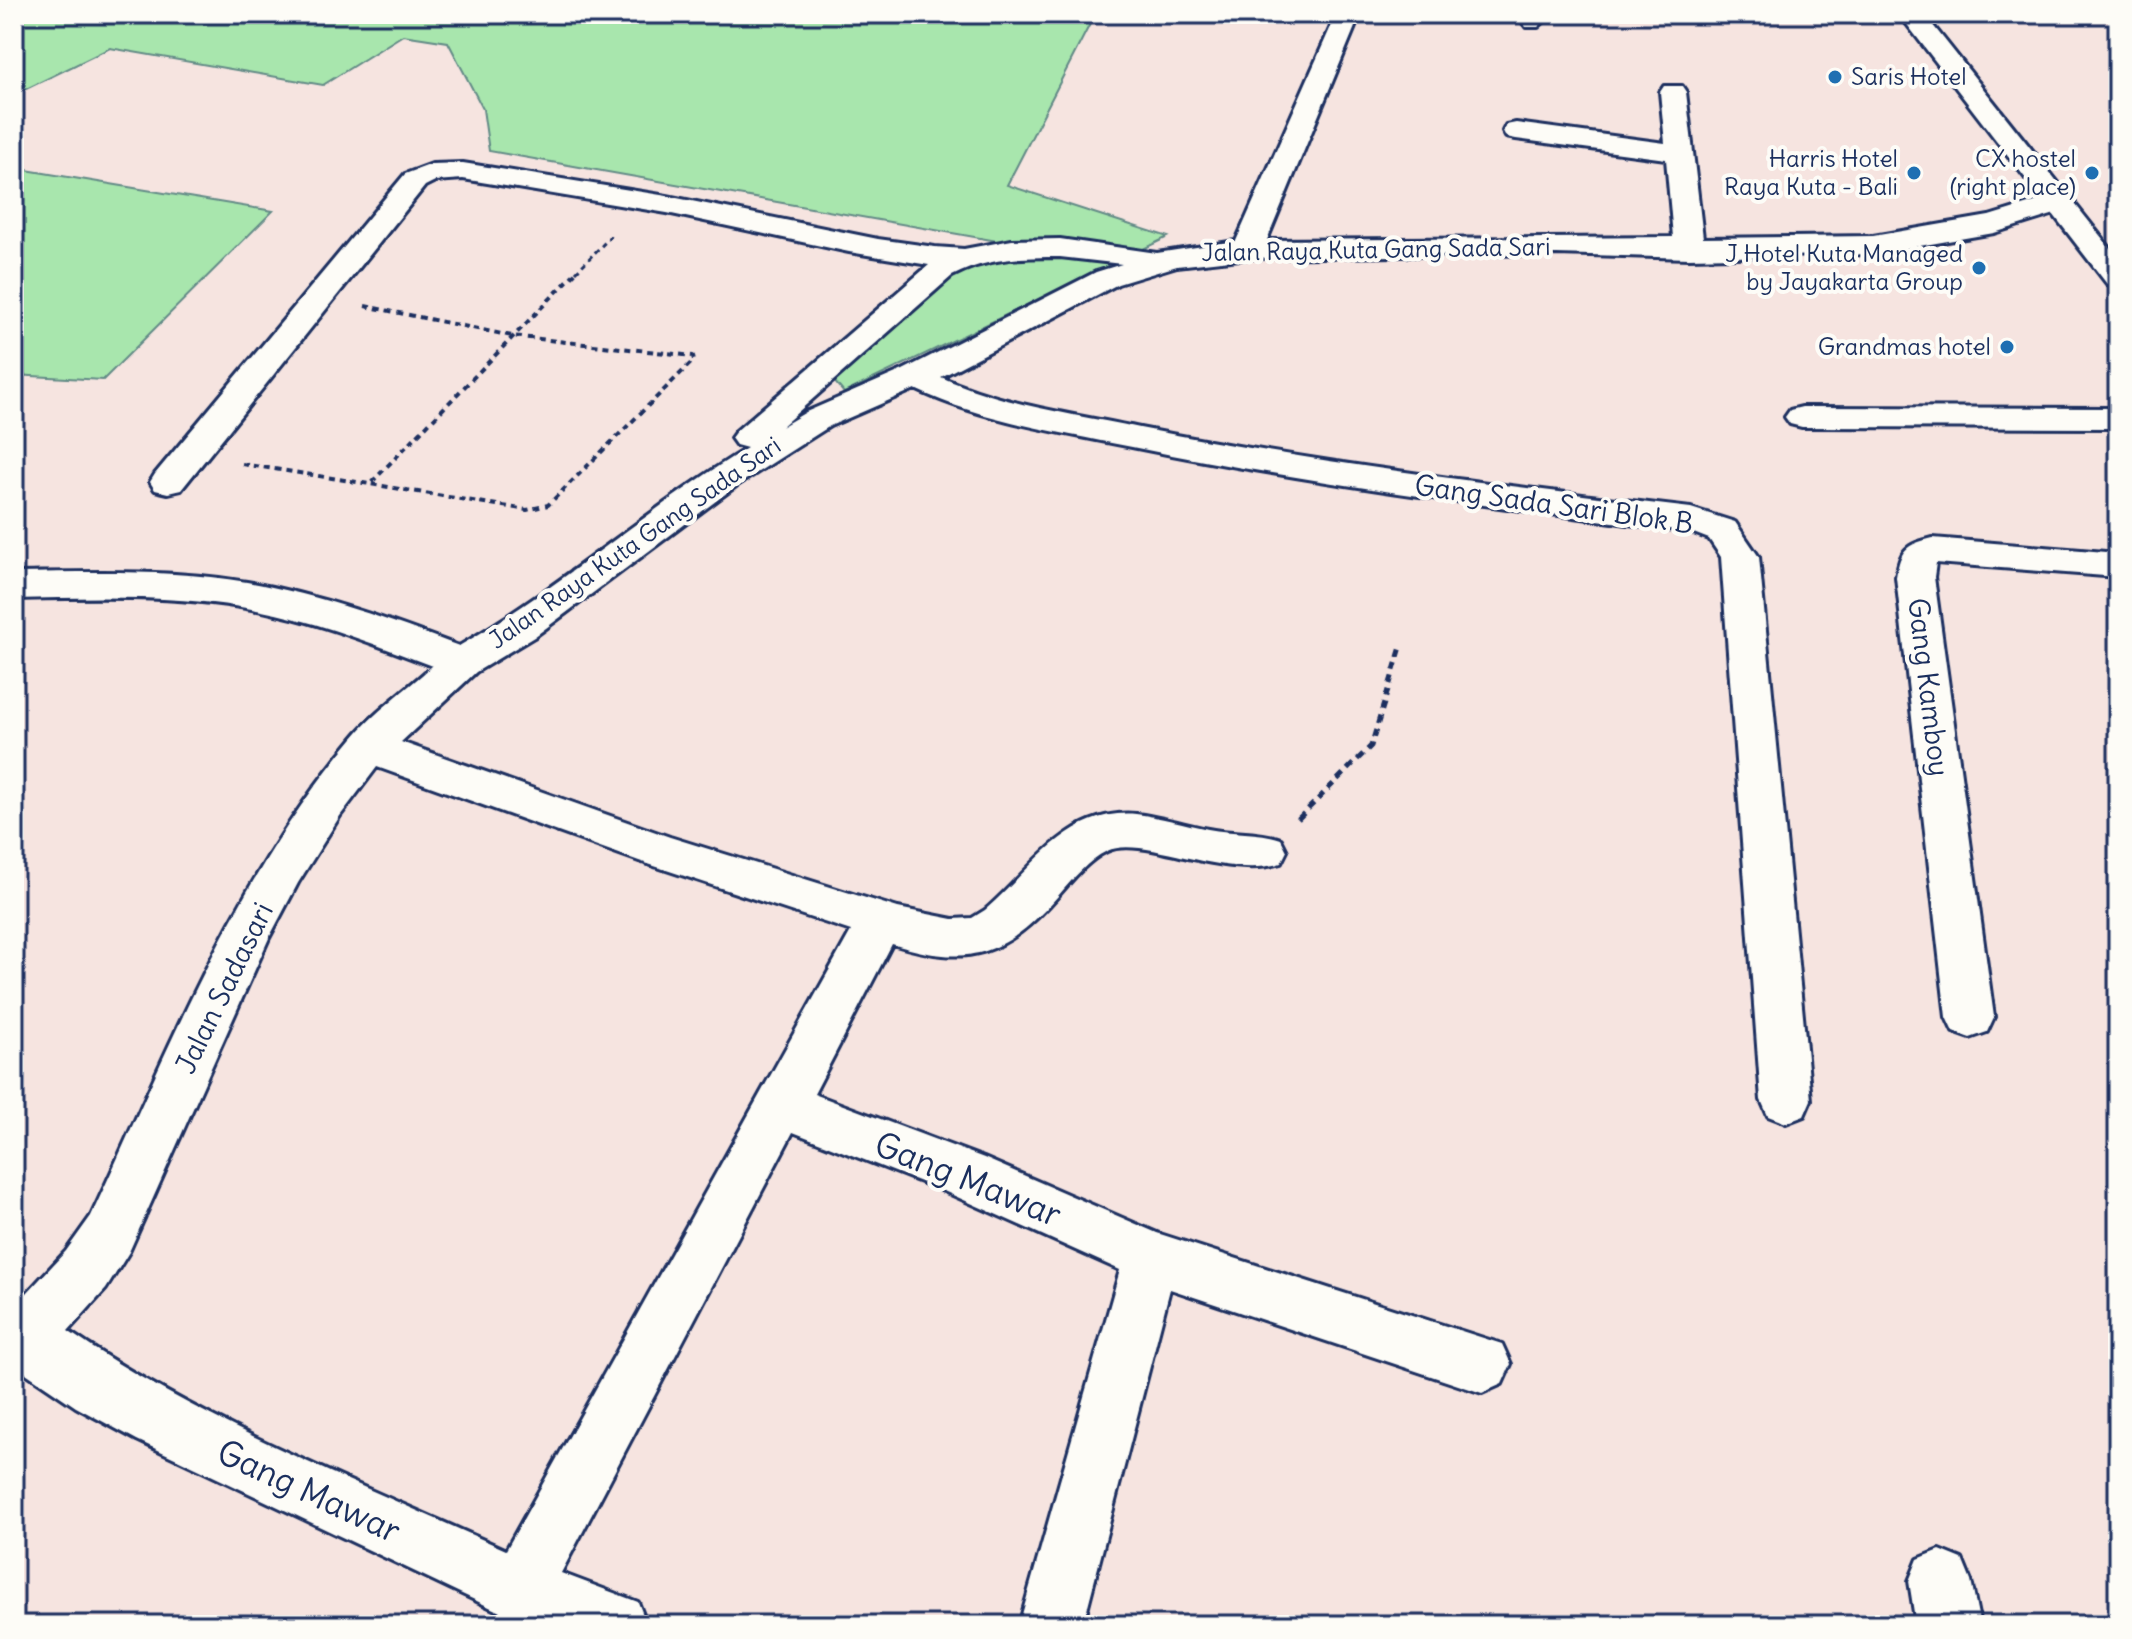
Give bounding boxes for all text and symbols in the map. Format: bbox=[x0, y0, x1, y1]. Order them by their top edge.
place label: Saris Hotel bbox=[1851, 61, 1967, 91]
marker: Saris Hotel bbox=[1826, 68, 1844, 86]
place label: Harris Hotel Raya Kuta - Bali bbox=[1724, 143, 1898, 201]
place label: CX hostel (right place) bbox=[1950, 143, 2076, 201]
marker: Harris Hotel Raya Kuta - Bali bbox=[1905, 164, 1923, 182]
marker: CX hostel (right place) bbox=[2083, 164, 2101, 182]
street label: Jalan Raya Kuta Gang Sada Sari bbox=[1201, 231, 1551, 267]
place label: J Hotel Kuta Managed by Jayakarta Group bbox=[1725, 238, 1963, 296]
marker: J Hotel Kuta Managed by Jayakarta Group bbox=[1970, 259, 1988, 277]
place label: Grandmas hotel bbox=[1818, 331, 1991, 361]
marker: Grandmas hotel bbox=[1998, 338, 2016, 356]
street label: Jalan Raya Kuta Gang Sada Sari bbox=[483, 430, 786, 655]
street label: Gang Sada Sari Blok B bbox=[1412, 467, 1696, 541]
street label: Gang Kamboy bbox=[1900, 596, 1958, 778]
street label: Jalan Sadasari bbox=[167, 897, 281, 1079]
street label: Gang Mawar bbox=[869, 1122, 1068, 1236]
street label: Gang Mawar bbox=[211, 1429, 408, 1552]

